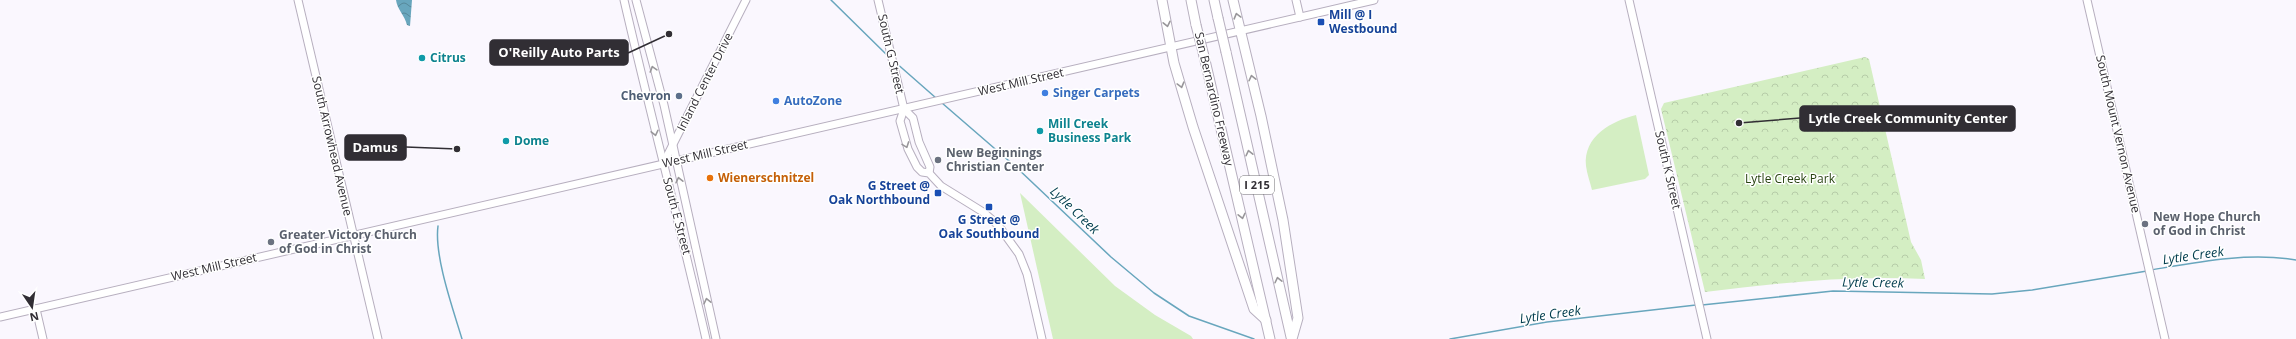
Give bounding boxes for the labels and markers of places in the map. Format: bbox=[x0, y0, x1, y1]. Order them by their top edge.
place label: Mill @ I Westbound bbox=[1329, 6, 1397, 37]
marker: Mill @ I Westbound bbox=[1316, 17, 1326, 27]
callout: O'Reilly Auto Parts bbox=[490, 40, 628, 65]
place label: Citrus bbox=[430, 49, 466, 66]
marker: Citrus bbox=[417, 53, 427, 63]
place label: Singer Carpets bbox=[1053, 84, 1140, 101]
place label: Chevron bbox=[621, 87, 671, 104]
marker: Singer Carpets bbox=[1040, 88, 1050, 98]
marker: Chevron bbox=[674, 91, 684, 101]
place label: AutoZone bbox=[784, 92, 842, 109]
marker: AutoZone bbox=[771, 96, 781, 106]
callout: Lytle Creek Community Center bbox=[1800, 106, 2015, 131]
place label: Mill Creek Business Park bbox=[1048, 115, 1132, 146]
marker: Mill Creek Business Park bbox=[1035, 126, 1045, 136]
place label: Dome bbox=[514, 132, 549, 149]
callout: Damus bbox=[345, 135, 406, 160]
marker: Dome bbox=[501, 136, 511, 146]
place label: New Beginnings Christian Center bbox=[946, 144, 1045, 175]
marker: New Beginnings Christian Center bbox=[933, 155, 943, 165]
place label: Wienerschnitzel bbox=[718, 169, 814, 186]
marker: Wienerschnitzel bbox=[705, 173, 715, 183]
place label: G Street @ Oak Northbound bbox=[829, 177, 930, 208]
marker: G Street @ Oak Northbound bbox=[933, 188, 943, 198]
marker: G Street @ Oak Southbound bbox=[984, 202, 994, 212]
place label: New Hope Church of God in Christ bbox=[2153, 208, 2261, 239]
place label: G Street @ Oak Southbound bbox=[939, 211, 1039, 242]
marker: New Hope Church of God in Christ bbox=[2140, 219, 2150, 229]
place label: Greater Victory Church of God in Christ bbox=[279, 226, 417, 257]
marker: Greater Victory Church of God in Christ bbox=[266, 237, 276, 247]

